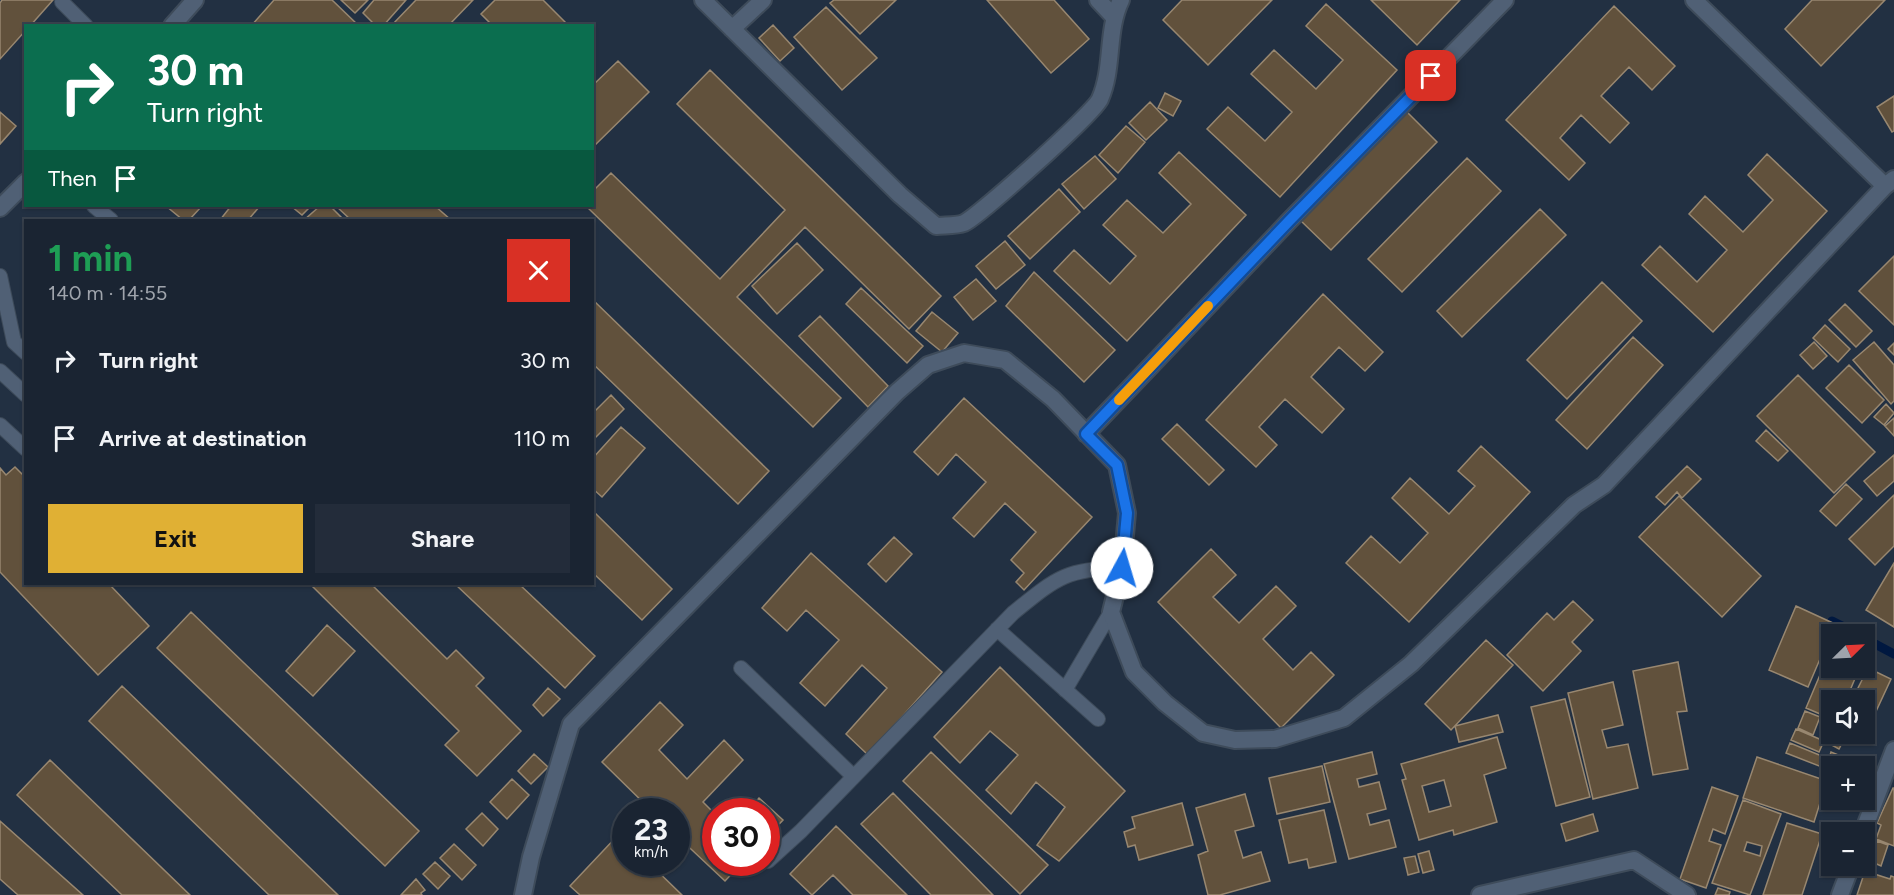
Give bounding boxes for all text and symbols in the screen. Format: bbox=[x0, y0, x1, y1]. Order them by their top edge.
text: 30 m bbox=[147, 45, 244, 96]
icon: right bbox=[48, 48, 126, 126]
pin bbox=[1405, 50, 1456, 101]
icon: arrive bbox=[1414, 59, 1447, 92]
text: Turn right bbox=[147, 96, 263, 129]
icon: arrive bbox=[109, 162, 142, 195]
text: Then bbox=[48, 165, 97, 192]
text: 1 min bbox=[48, 237, 133, 280]
button: close bbox=[507, 239, 570, 302]
text: 140 m · 14:55 bbox=[48, 281, 167, 305]
icon: right bbox=[48, 344, 81, 377]
text: Turn right bbox=[99, 347, 198, 374]
text: 30 m bbox=[520, 347, 570, 374]
icon: arrive bbox=[48, 422, 81, 455]
text: Arrive at destination bbox=[99, 425, 307, 452]
text: 110 m bbox=[514, 425, 570, 452]
button: Exit bbox=[48, 504, 303, 573]
button: Share bbox=[315, 504, 570, 573]
position arrow bbox=[1090, 536, 1154, 600]
north arrow bbox=[1821, 624, 1875, 678]
map controls bbox=[1821, 624, 1875, 876]
button: sound bbox=[1821, 690, 1875, 744]
button: + bbox=[1821, 756, 1875, 810]
speed limit sign: 30 bbox=[702, 798, 780, 876]
text: 23 bbox=[634, 811, 668, 848]
button: − bbox=[1821, 822, 1875, 876]
text: km/h bbox=[634, 843, 668, 861]

